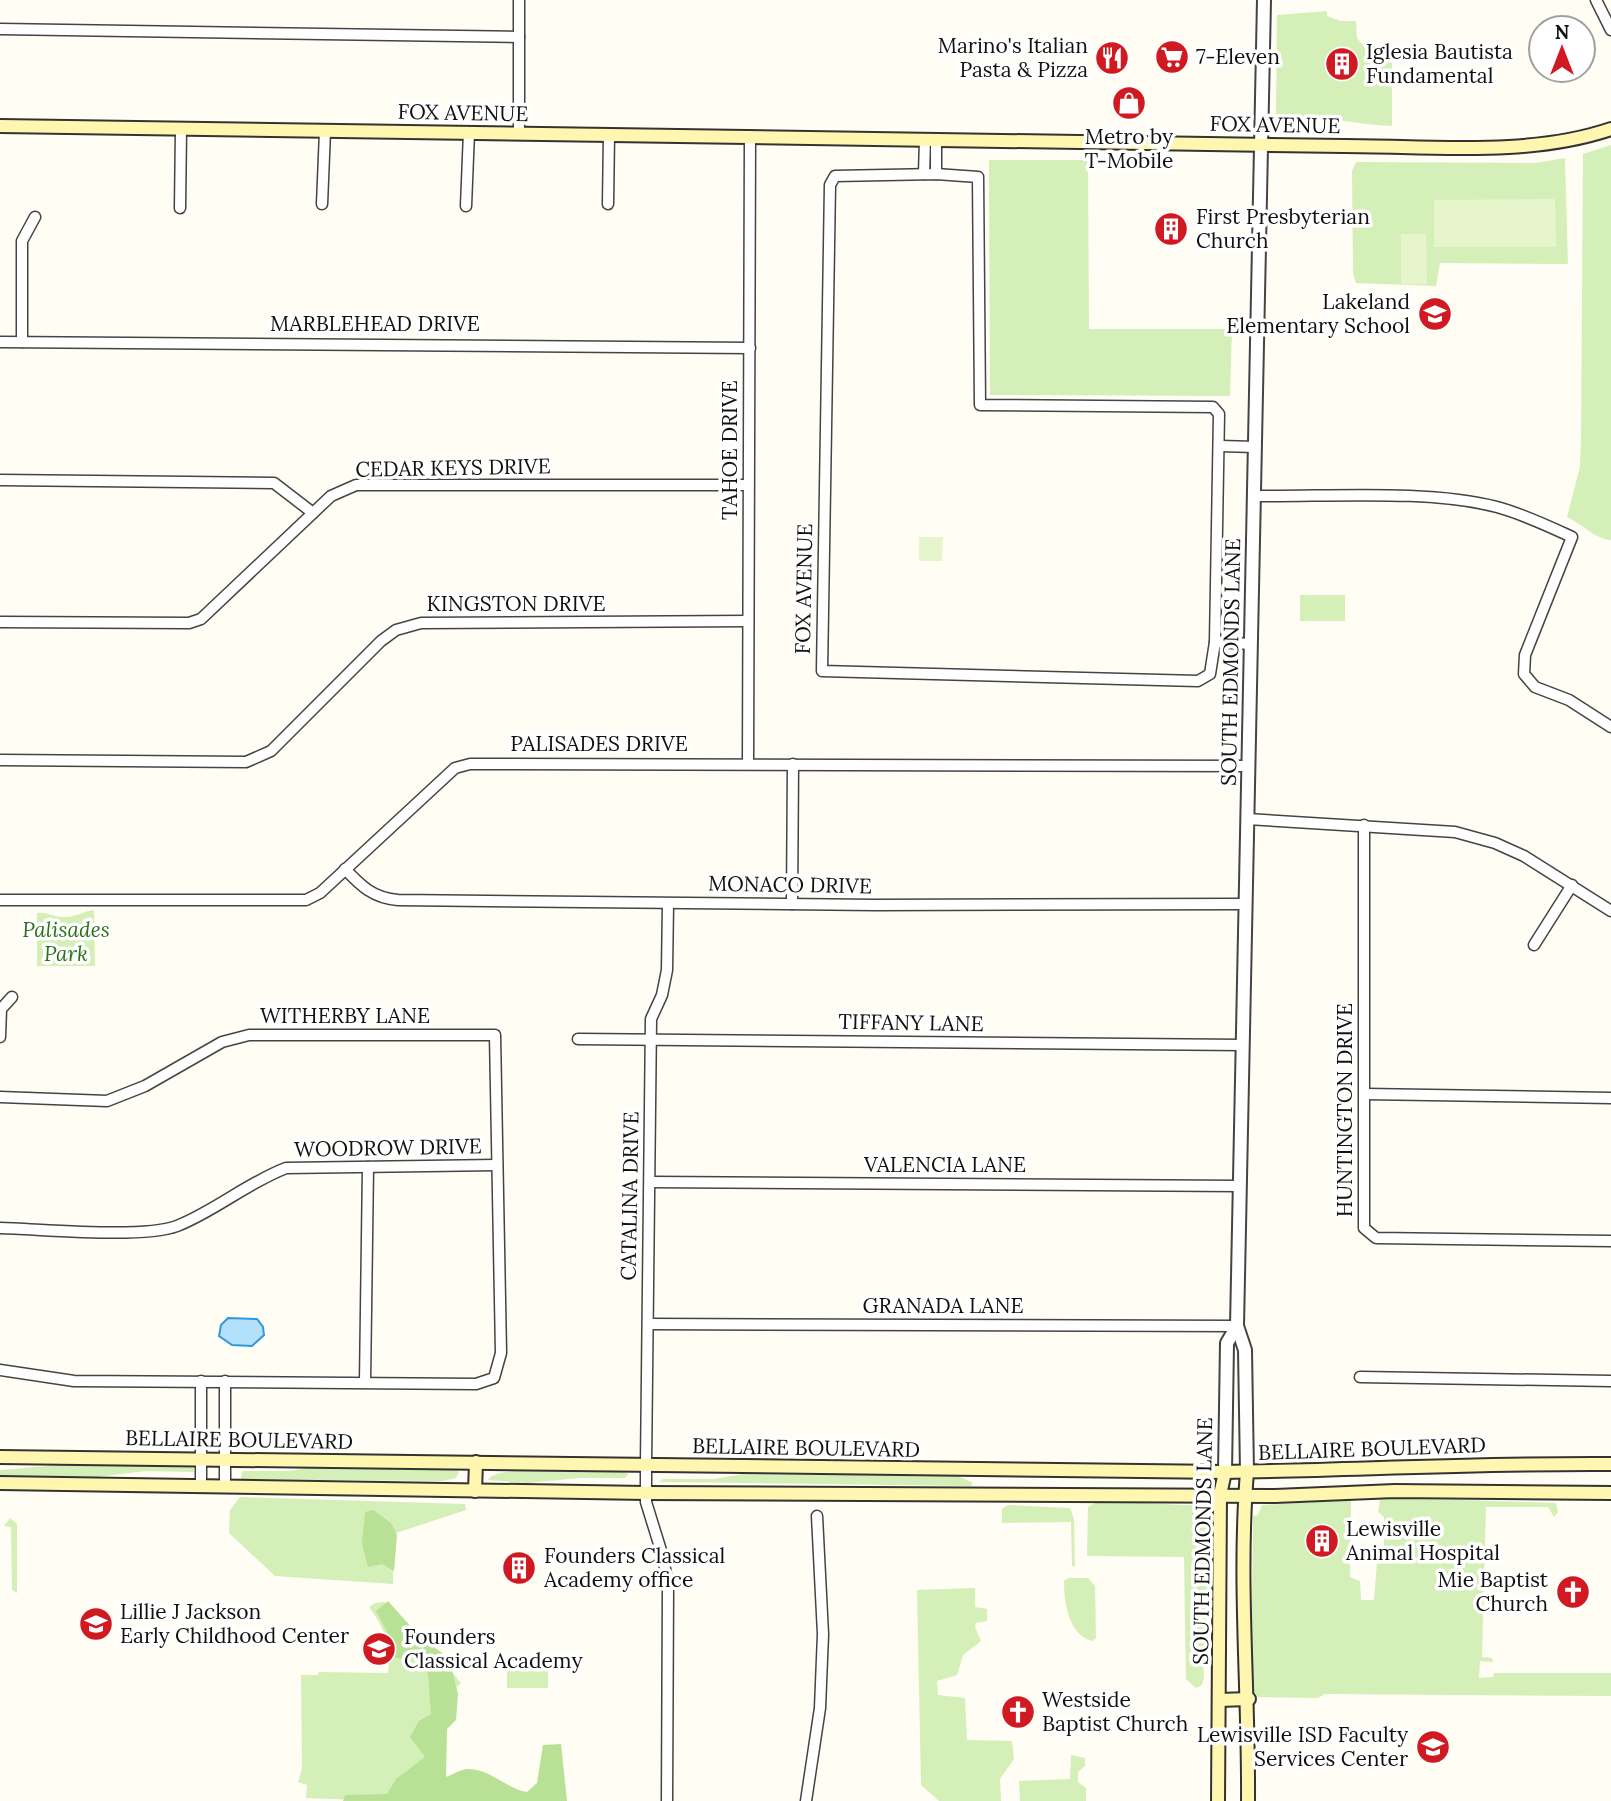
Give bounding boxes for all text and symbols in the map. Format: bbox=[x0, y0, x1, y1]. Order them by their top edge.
north arrow bbox=[1527, 14, 1597, 84]
text: N bbox=[1555, 20, 1570, 44]
place label: Marino's Italian Pasta & Pizza bbox=[938, 32, 1088, 83]
supermarket icon: 7-Eleven bbox=[1153, 38, 1191, 76]
place label: Iglesia Bautista Fundamental bbox=[1366, 38, 1513, 89]
restaurant icon: Marino's Italian Pasta & Pizza bbox=[1093, 39, 1131, 77]
place label: 7-Eleven bbox=[1196, 43, 1280, 70]
building icon: Iglesia Bautista Fundamental bbox=[1323, 45, 1361, 83]
shop icon: Metro by T-Mobile bbox=[1110, 84, 1148, 122]
street label: FOX AVENUE bbox=[397, 98, 529, 127]
street label: FOX AVENUE bbox=[1209, 110, 1341, 139]
place label: Metro by T-Mobile bbox=[1085, 123, 1173, 174]
place label: First Presbyterian Church bbox=[1196, 203, 1370, 254]
building icon: First Presbyterian Church bbox=[1152, 210, 1190, 248]
place label: Lakeland Elementary School bbox=[1226, 288, 1410, 339]
school or university icon: Lakeland Elementary School bbox=[1416, 295, 1454, 333]
street label: MARBLEHEAD DRIVE bbox=[270, 310, 480, 337]
street label: TAHOE DRIVE bbox=[716, 380, 743, 520]
street label: CEDAR KEYS DRIVE bbox=[355, 452, 551, 483]
street label: FOX AVENUE bbox=[789, 523, 818, 655]
street label: SOUTH EDMONDS LANE bbox=[1215, 538, 1246, 786]
street label: KINGSTON DRIVE bbox=[426, 590, 606, 617]
street label: PALISADES DRIVE bbox=[510, 730, 688, 757]
street label: MONACO DRIVE bbox=[708, 870, 872, 899]
park label: Palisades Park bbox=[22, 916, 110, 967]
street label: WITHERBY LANE bbox=[260, 1002, 430, 1029]
street label: HUNTINGTON DRIVE bbox=[1331, 1003, 1358, 1217]
street label: TIFFANY LANE bbox=[838, 1008, 984, 1037]
street label: CATALINA DRIVE bbox=[615, 1111, 644, 1281]
street label: WOODROW DRIVE bbox=[294, 1132, 482, 1163]
street label: VALENCIA LANE bbox=[863, 1151, 1026, 1178]
street label: GRANADA LANE bbox=[862, 1292, 1024, 1319]
street label: SOUTH EDMONDS LANE bbox=[1187, 1417, 1218, 1665]
street label: BELLAIRE BOULEVARD bbox=[125, 1424, 353, 1455]
street label: BELLAIRE BOULEVARD bbox=[1258, 1431, 1486, 1466]
street label: BELLAIRE BOULEVARD bbox=[692, 1432, 920, 1463]
place label: Lewisville Animal Hospital bbox=[1345, 1515, 1500, 1566]
building icon: Lewisville Animal Hospital bbox=[1303, 1522, 1341, 1560]
place label: Founders Classical Academy office bbox=[543, 1542, 725, 1593]
building icon: Founders Classical Academy office bbox=[500, 1549, 538, 1587]
place label: Mie Baptist Church bbox=[1438, 1566, 1549, 1617]
church icon: Mie Baptist Church bbox=[1554, 1573, 1592, 1611]
place label: Lillie J Jackson Early Childhood Center bbox=[120, 1598, 349, 1649]
school or university icon: Lillie J Jackson Early Childhood Center bbox=[77, 1605, 115, 1643]
place label: Founders Classical Academy bbox=[404, 1623, 583, 1674]
school or university icon: Founders Classical Academy bbox=[360, 1630, 398, 1668]
place label: Westside Baptist Church bbox=[1042, 1686, 1188, 1737]
church icon: Westside Baptist Church bbox=[999, 1693, 1037, 1731]
place label: Lewisville ISD Faculty Services Center bbox=[1197, 1721, 1408, 1772]
school or university icon: Lewisville ISD Faculty Services Center bbox=[1414, 1728, 1452, 1766]

